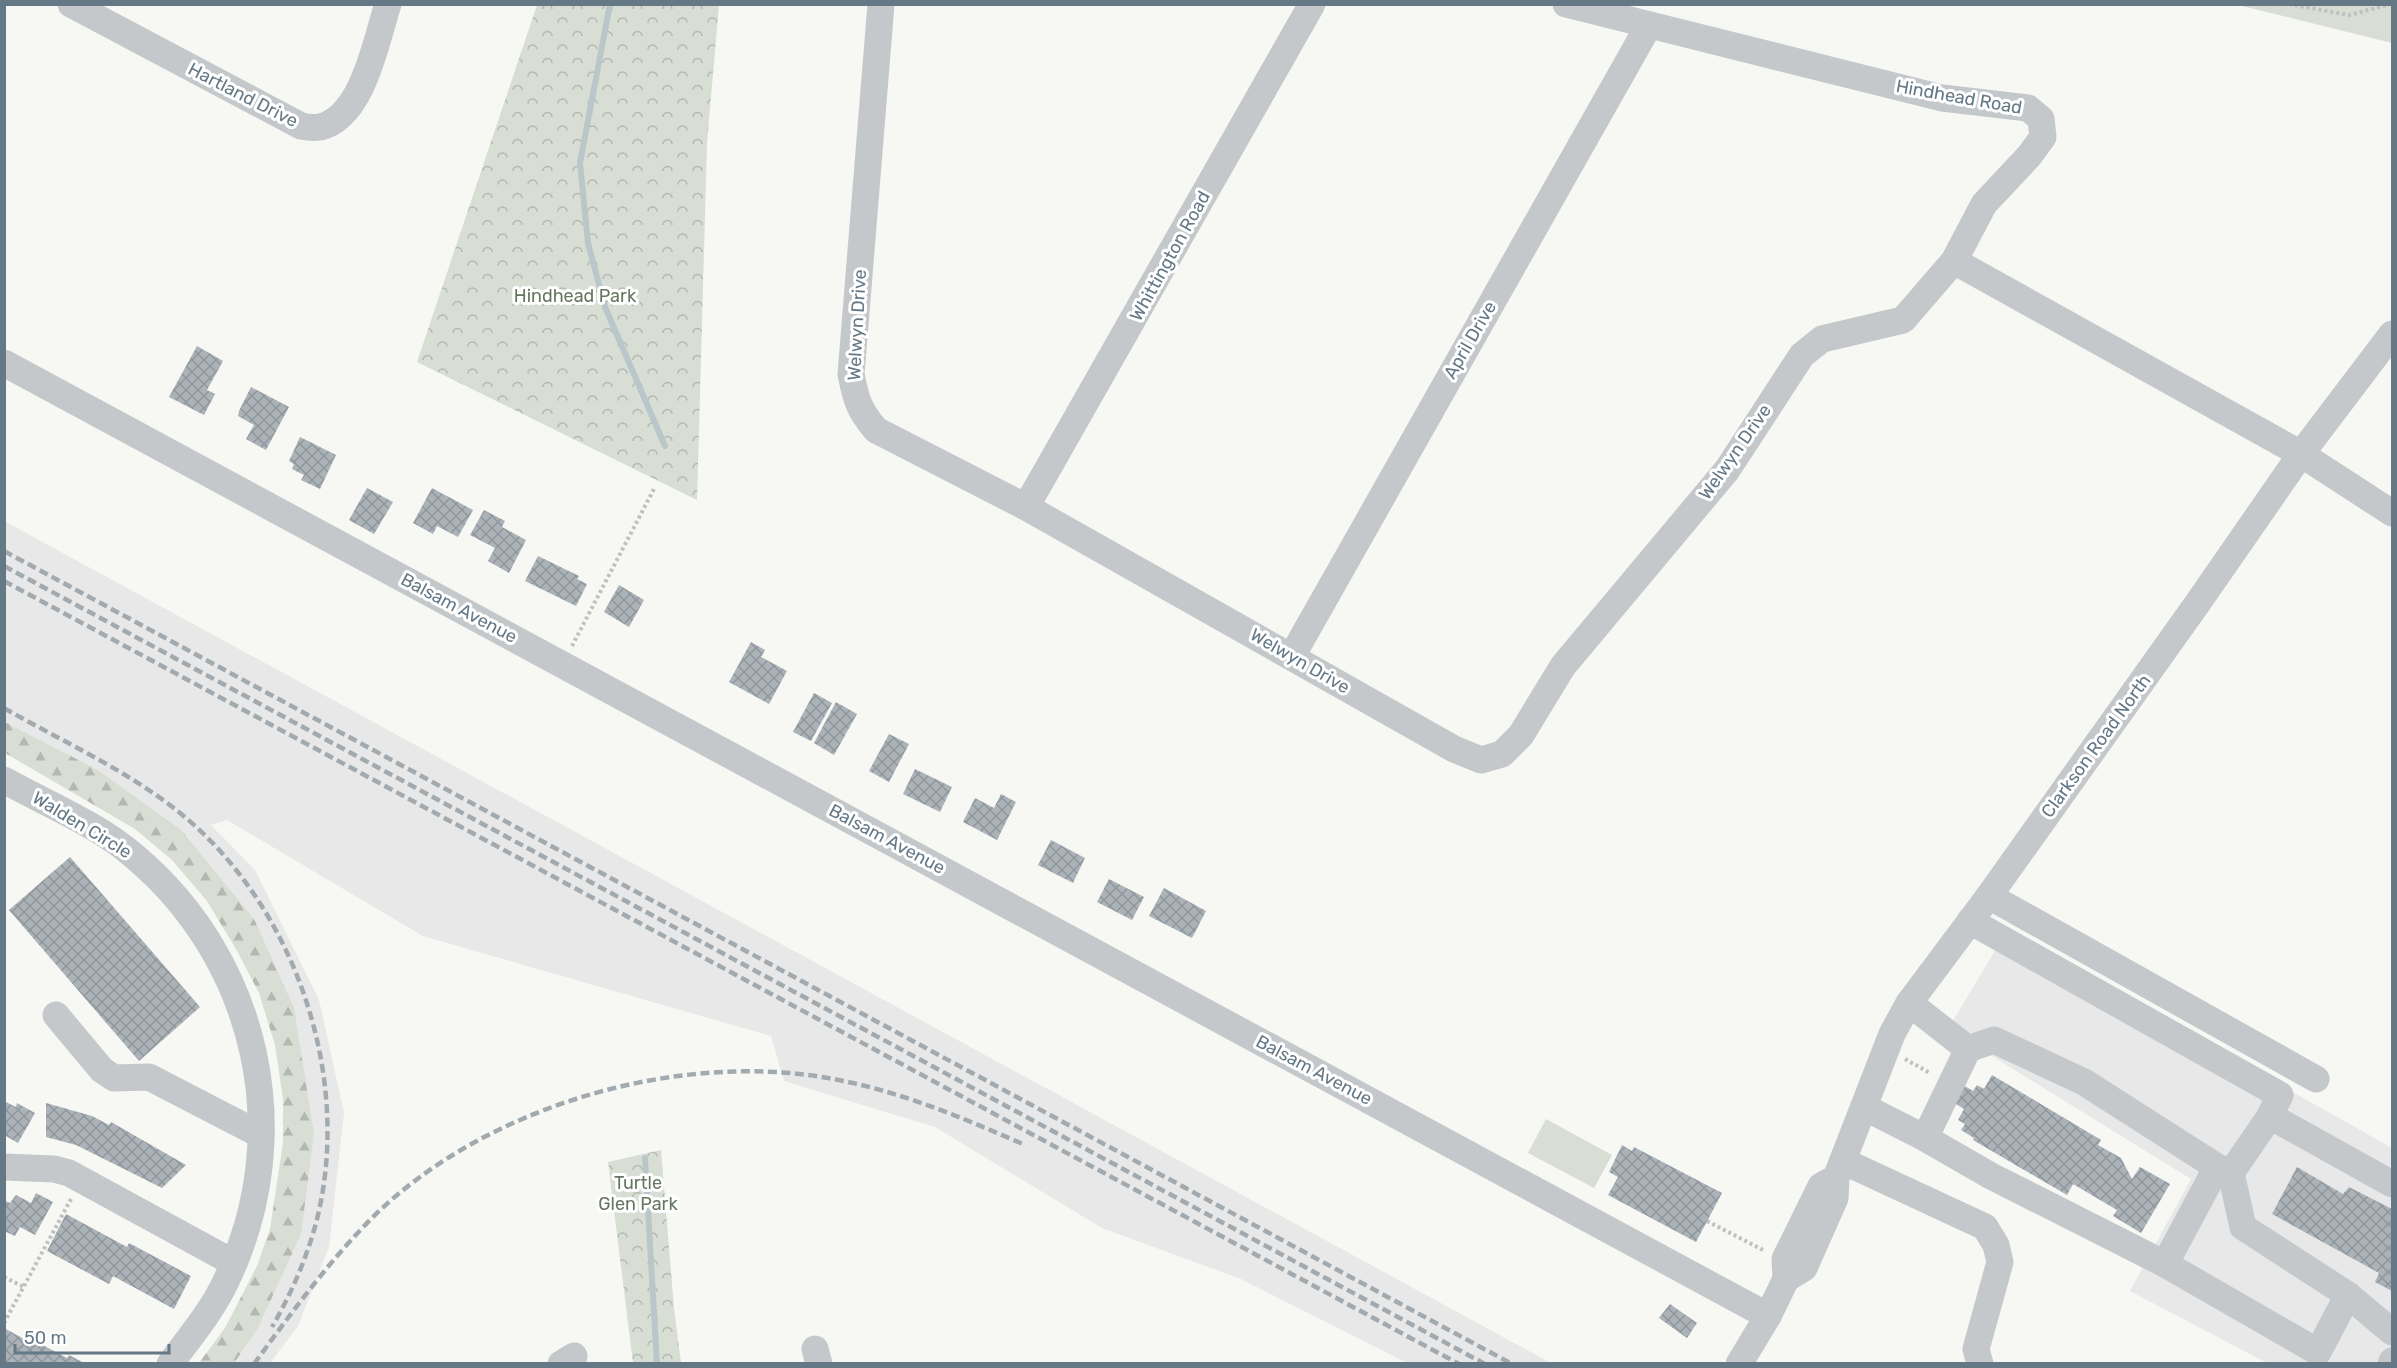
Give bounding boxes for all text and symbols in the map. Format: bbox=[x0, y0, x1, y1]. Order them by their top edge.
street label: Hartland Drive bbox=[184, 58, 302, 132]
street label: Hindhead Road bbox=[1894, 75, 2024, 119]
street label: Whittington Road bbox=[1125, 187, 1215, 325]
street label: Welwyn Drive bbox=[843, 269, 871, 381]
park label: Hindhead Park bbox=[514, 285, 637, 307]
street label: April Drive bbox=[1439, 297, 1501, 383]
street label: Welwyn Drive bbox=[1694, 400, 1776, 504]
street label: Balsam Avenue bbox=[397, 568, 521, 648]
street label: Welwyn Drive bbox=[1246, 624, 1354, 698]
street label: Clarkson Road North bbox=[2037, 670, 2155, 822]
street label: Walden Circle bbox=[28, 787, 136, 863]
street label: Balsam Avenue bbox=[825, 799, 949, 879]
street label: Balsam Avenue bbox=[1252, 1030, 1376, 1110]
park label: Turtle Glen Park bbox=[598, 1172, 678, 1215]
scale bar bbox=[15, 1317, 170, 1355]
text: 50 m bbox=[24, 1327, 67, 1349]

